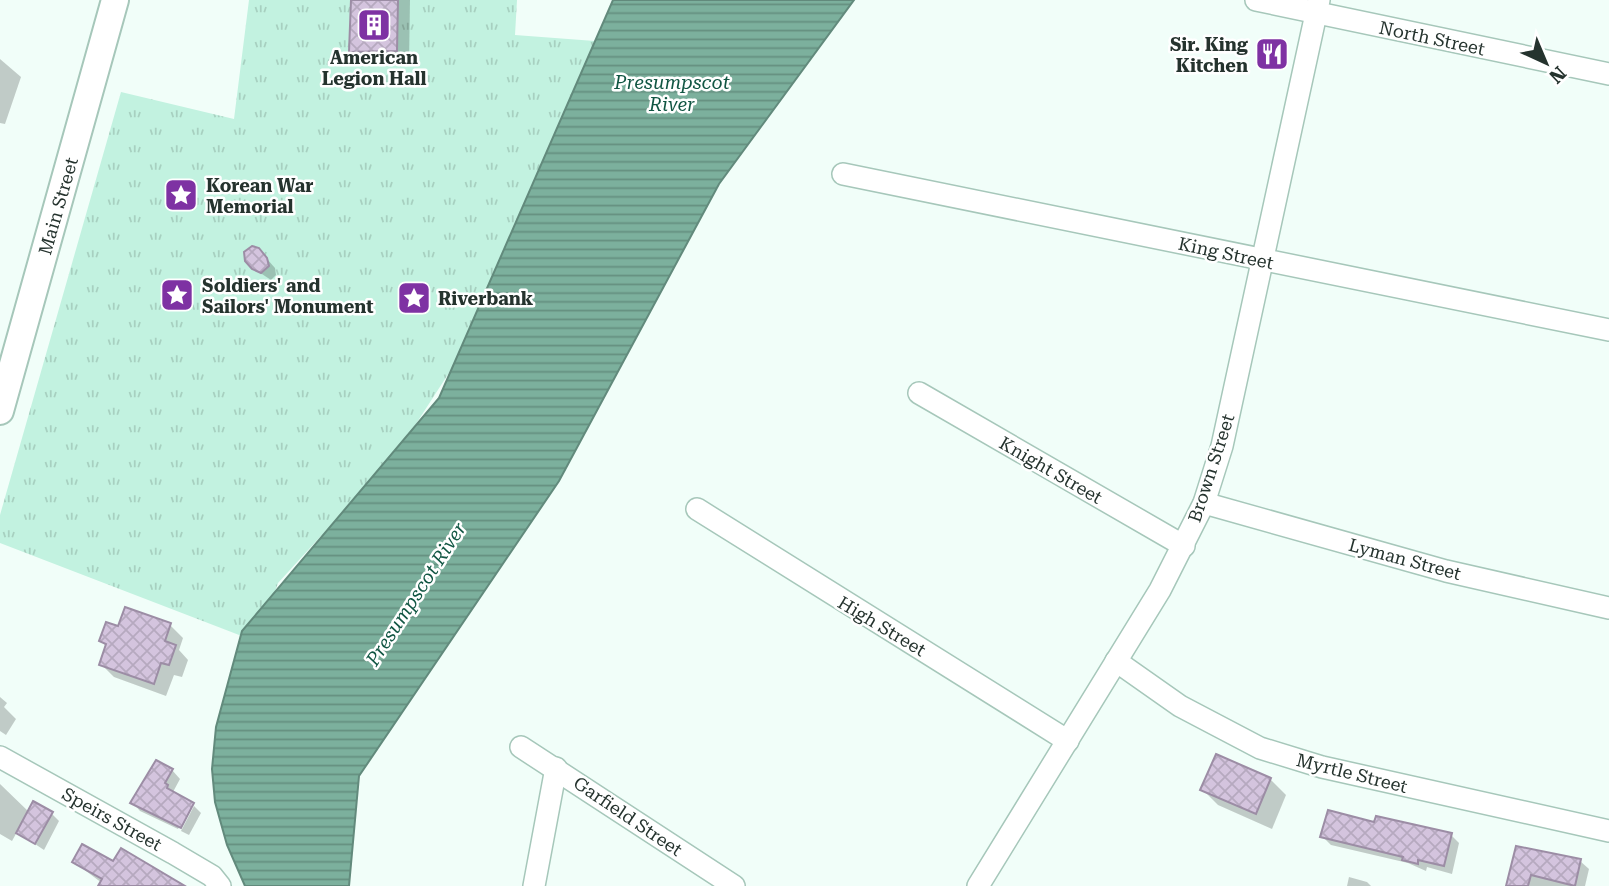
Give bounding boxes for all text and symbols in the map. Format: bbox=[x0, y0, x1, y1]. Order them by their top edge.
building icon: American Legion Hall bbox=[355, 6, 393, 44]
street label: North Street bbox=[1377, 17, 1487, 60]
north arrow bbox=[1511, 28, 1581, 98]
place label: Sir. King Kitchen bbox=[1170, 34, 1249, 76]
restaurant icon: Sir. King Kitchen bbox=[1253, 35, 1291, 73]
place label: American Legion Hall bbox=[322, 47, 426, 89]
text: N bbox=[1544, 62, 1571, 88]
water label: Presumpscot River bbox=[613, 71, 730, 116]
street label: Main Street bbox=[34, 155, 82, 257]
place label: Korean War Memorial bbox=[206, 175, 313, 217]
place icon: Korean War Memorial bbox=[162, 176, 200, 214]
street label: King Street bbox=[1176, 233, 1276, 273]
place label: Soldiers' and Sailors' Monument bbox=[202, 275, 374, 317]
place icon: Soldiers' and Sailors' Monument bbox=[158, 276, 196, 314]
place icon: Riverbank bbox=[395, 279, 433, 317]
place label: Riverbank bbox=[438, 288, 534, 309]
street label: Brown Street bbox=[1184, 411, 1238, 525]
street label: Knight Street bbox=[996, 432, 1106, 508]
water label: Presumpscot River bbox=[361, 518, 471, 671]
street label: Lyman Street bbox=[1347, 534, 1464, 584]
street label: High Street bbox=[834, 592, 930, 661]
street label: Myrtle Street bbox=[1294, 749, 1410, 797]
street label: Garfield Street bbox=[570, 772, 687, 860]
street label: Speirs Street bbox=[58, 783, 166, 855]

